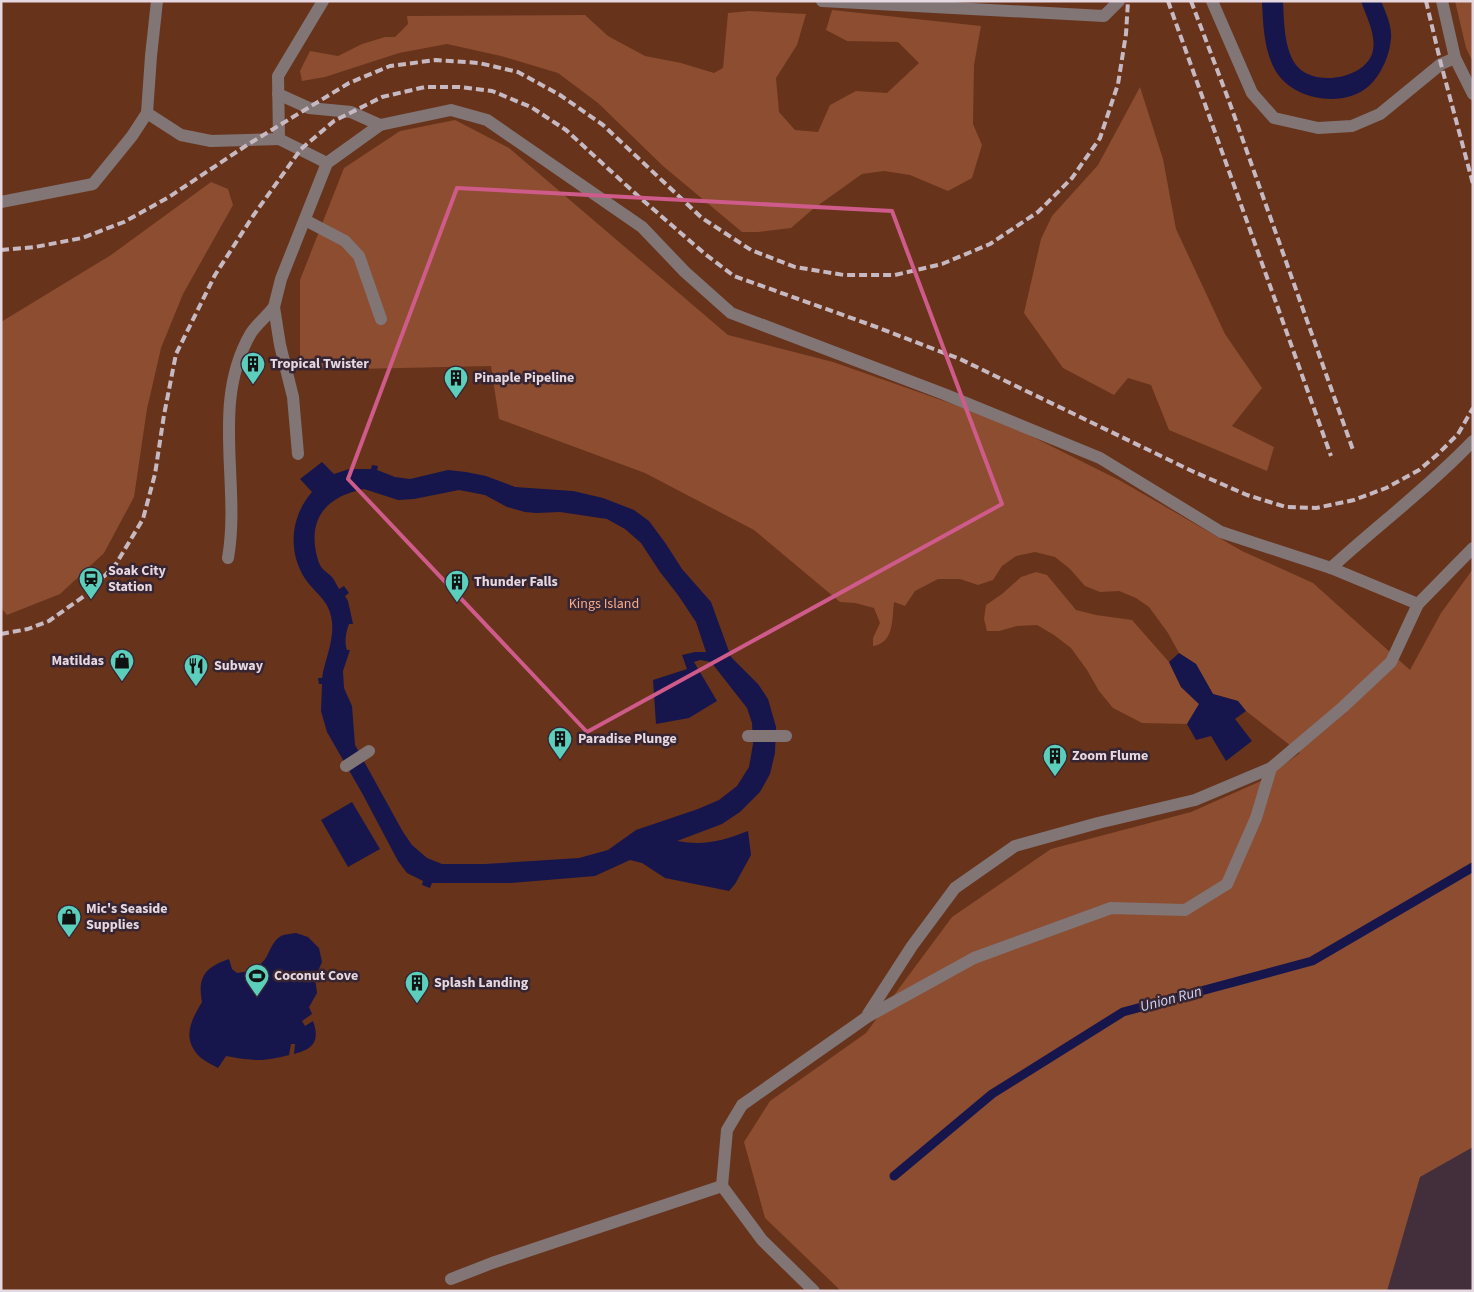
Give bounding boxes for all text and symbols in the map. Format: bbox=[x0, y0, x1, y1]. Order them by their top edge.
building icon: Tropical Twister bbox=[240, 351, 266, 385]
place label: Tropical Twister bbox=[270, 354, 369, 374]
building icon: Pinaple Pipeline bbox=[443, 365, 469, 399]
place label: Pinaple Pipeline bbox=[474, 368, 574, 388]
place label: Soak City Station bbox=[108, 561, 167, 597]
station icon: Soak City Station bbox=[78, 566, 104, 600]
building icon: Thunder Falls bbox=[444, 569, 470, 603]
place label: Thunder Falls bbox=[474, 572, 558, 592]
park label: Kings Island bbox=[569, 594, 639, 614]
shop icon: Matildas bbox=[109, 648, 135, 682]
place label: Matildas bbox=[51, 651, 104, 671]
restaurant icon: Subway bbox=[183, 653, 209, 687]
place label: Subway bbox=[214, 656, 264, 676]
building icon: Paradise Plunge bbox=[547, 726, 573, 760]
place label: Paradise Plunge bbox=[578, 729, 677, 749]
building icon: Zoom Flume bbox=[1042, 743, 1068, 777]
place label: Zoom Flume bbox=[1072, 746, 1148, 766]
place label: Mic's Seaside Supplies bbox=[86, 899, 168, 935]
shop icon: Mic's Seaside Supplies bbox=[56, 904, 82, 938]
sports icon: Coconut Cove bbox=[244, 963, 270, 997]
place label: Coconut Cove bbox=[274, 966, 358, 986]
building icon: Splash Landing bbox=[404, 970, 430, 1004]
place label: Splash Landing bbox=[434, 973, 529, 993]
water label: Union Run bbox=[1138, 981, 1204, 1017]

